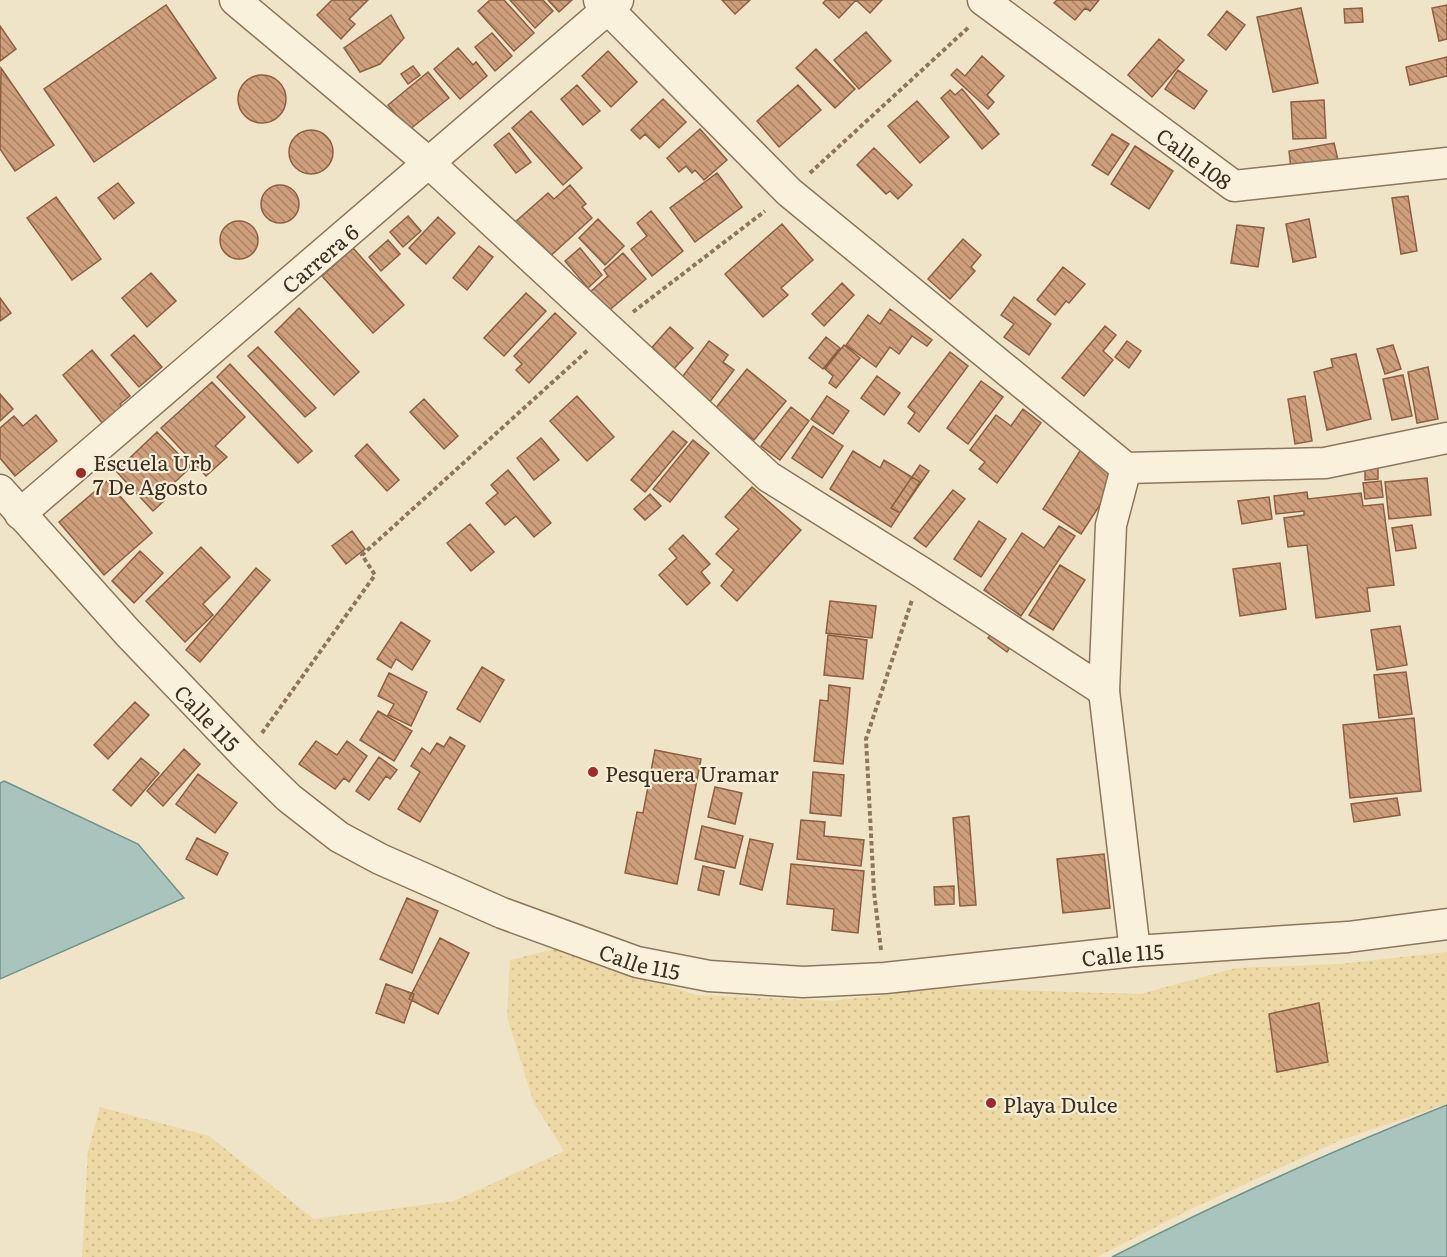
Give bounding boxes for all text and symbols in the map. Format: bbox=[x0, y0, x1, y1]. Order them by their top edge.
street label: Calle 108 bbox=[1151, 119, 1239, 196]
street label: Carrera 6 bbox=[274, 215, 364, 299]
place label: Escuela Urb 7 De Agosto bbox=[93, 446, 212, 501]
marker: Escuela Urb 7 De Agosto bbox=[74, 466, 88, 480]
street label: Calle 115 bbox=[169, 676, 248, 757]
place label: Pesquera Uramar bbox=[605, 757, 779, 788]
marker: Pesquera Uramar bbox=[586, 765, 600, 779]
street label: Calle 115 bbox=[595, 934, 683, 986]
street label: Calle 115 bbox=[1080, 934, 1165, 972]
place label: Playa Dulce bbox=[1003, 1088, 1118, 1119]
marker: Playa Dulce bbox=[984, 1096, 998, 1110]

